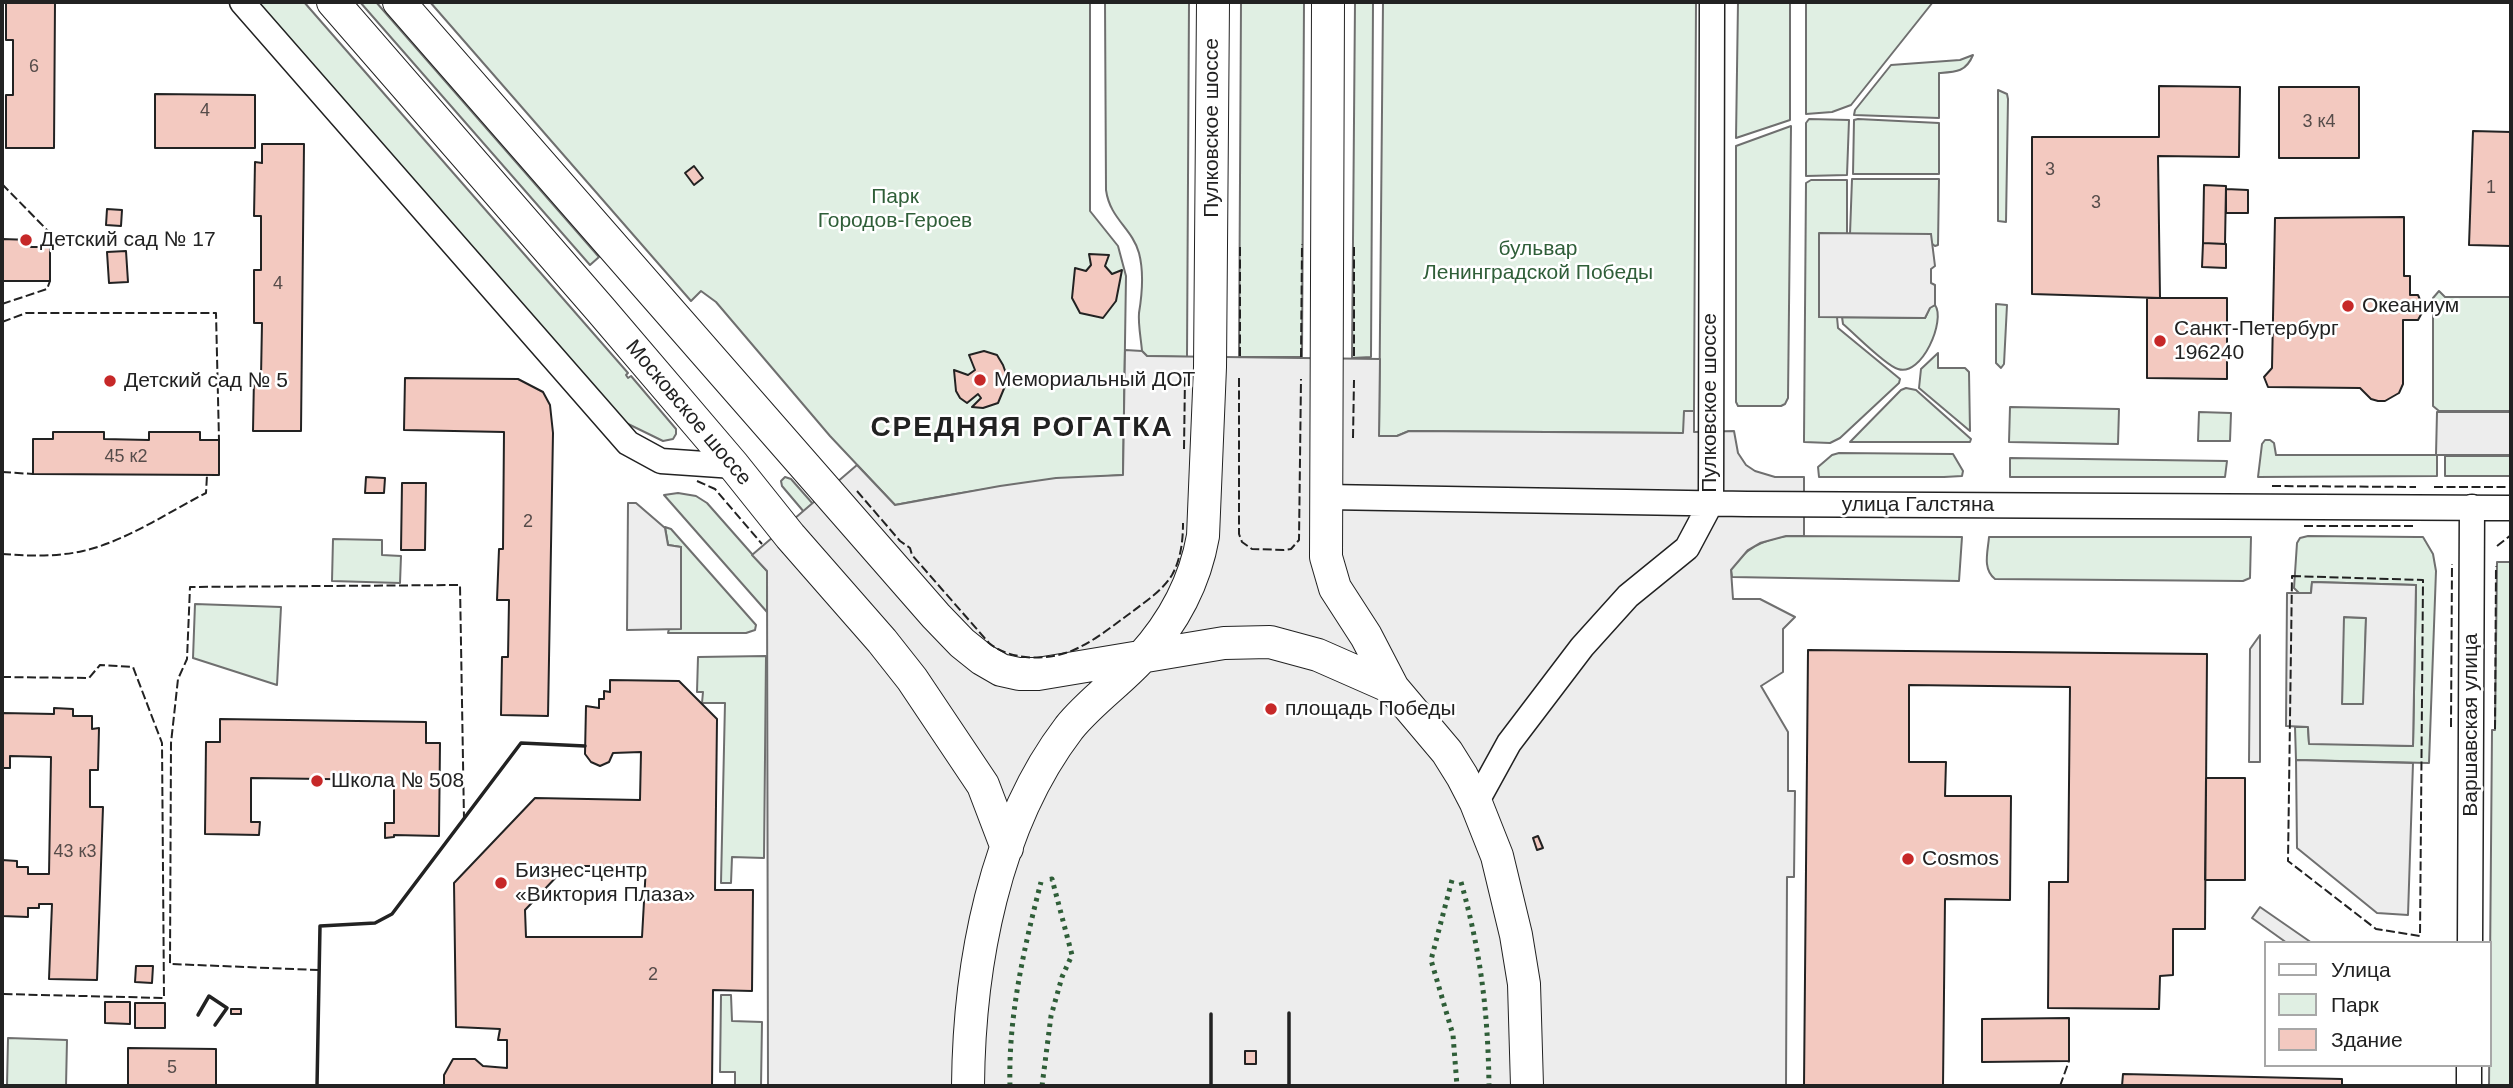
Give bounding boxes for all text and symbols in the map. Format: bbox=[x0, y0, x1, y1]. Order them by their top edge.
street label: Пулковское шоссе bbox=[1199, 38, 1225, 218]
house number: 6 bbox=[29, 56, 39, 78]
house number: 4 bbox=[200, 100, 210, 122]
house number: 3 к4 bbox=[2303, 111, 2335, 133]
house number: 3 bbox=[2045, 159, 2055, 181]
house number: 1 bbox=[2486, 177, 2496, 199]
park label: Парк Городов-Героев bbox=[818, 184, 972, 234]
house number: 3 bbox=[2091, 192, 2101, 214]
place label: Детский сад № 17 bbox=[40, 227, 216, 253]
marker: Детский сад № 17 bbox=[18, 232, 34, 248]
park label: бульвар Ленинградской Победы bbox=[1423, 236, 1653, 286]
house number: 4 bbox=[273, 273, 283, 295]
place label: Океаниум bbox=[2362, 293, 2459, 319]
marker: Океаниум bbox=[2340, 298, 2356, 314]
street label: Пулковское шоссе bbox=[1697, 313, 1723, 493]
place label: Санкт-Петербург 196240 bbox=[2174, 316, 2339, 366]
marker: Санкт-Петербург 196240 bbox=[2152, 333, 2168, 349]
street label: Московское шоссе bbox=[620, 335, 756, 491]
place label: Мемориальный ДОТ bbox=[994, 367, 1195, 393]
place label: Детский сад № 5 bbox=[124, 368, 288, 394]
marker: Мемориальный ДОТ bbox=[972, 372, 988, 388]
marker: Детский сад № 5 bbox=[102, 373, 118, 389]
district label: СРЕДНЯЯ РОГАТКА bbox=[872, 411, 1172, 445]
house number: 45 к2 bbox=[105, 446, 147, 468]
street label: улица Галстяна bbox=[1842, 492, 1994, 518]
house number: 2 bbox=[523, 511, 533, 533]
street label: Варшавская улица bbox=[2458, 633, 2484, 817]
place label: площадь Победы bbox=[1285, 696, 1456, 722]
marker: площадь Победы bbox=[1263, 701, 1279, 717]
place label: Школа № 508 bbox=[331, 768, 464, 794]
marker: Школа № 508 bbox=[309, 773, 325, 789]
house number: 43 к3 bbox=[54, 841, 96, 863]
place label: Cosmos bbox=[1922, 846, 1999, 872]
marker: Cosmos bbox=[1900, 851, 1916, 867]
place label: Бизнес-центр «Виктория Плаза» bbox=[515, 858, 695, 908]
marker: Бизнес-центр «Виктория Плаза» bbox=[493, 875, 509, 891]
legend bbox=[2264, 941, 2492, 1067]
text: Улица bbox=[2331, 958, 2391, 981]
house number: 2 bbox=[648, 964, 658, 986]
text: Парк bbox=[2331, 993, 2379, 1016]
text: Здание bbox=[2331, 1028, 2403, 1051]
house number: 5 bbox=[167, 1057, 177, 1079]

